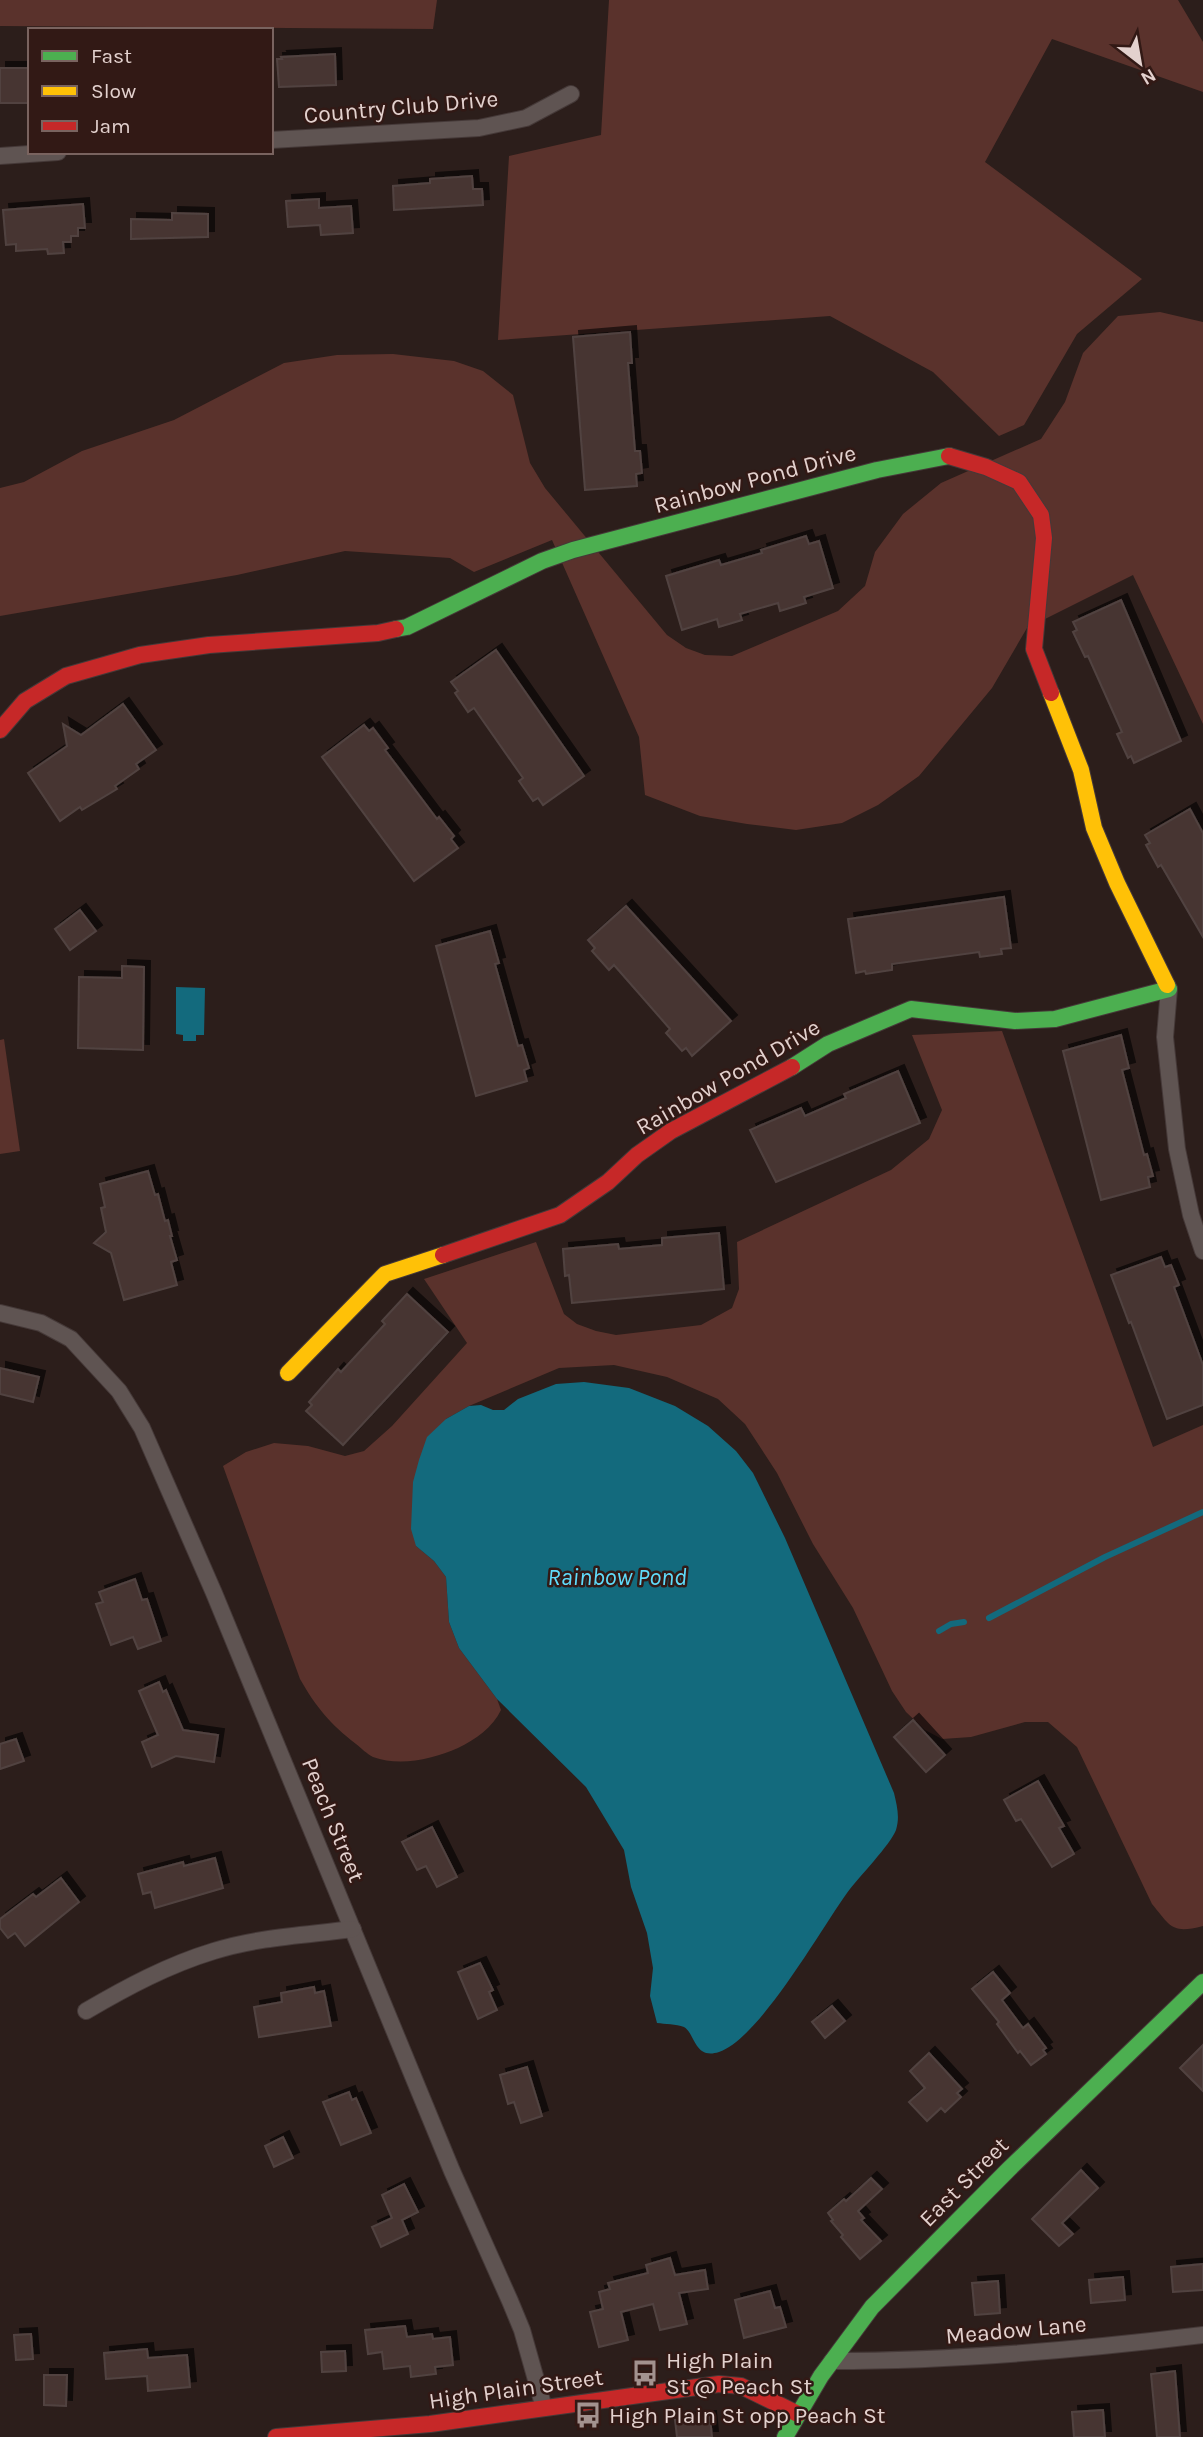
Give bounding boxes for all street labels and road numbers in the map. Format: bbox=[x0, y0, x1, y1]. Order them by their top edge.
street label: Country Club Drive bbox=[303, 85, 499, 129]
street label: Rainbow Pond Drive bbox=[651, 439, 859, 519]
street label: Rainbow Pond Drive bbox=[631, 1013, 825, 1141]
street label: Peach Street bbox=[296, 1754, 370, 1886]
street label: East Street bbox=[914, 2132, 1014, 2232]
street label: Meadow Lane bbox=[944, 2310, 1088, 2350]
street label: High Plain Street bbox=[427, 2363, 605, 2415]

